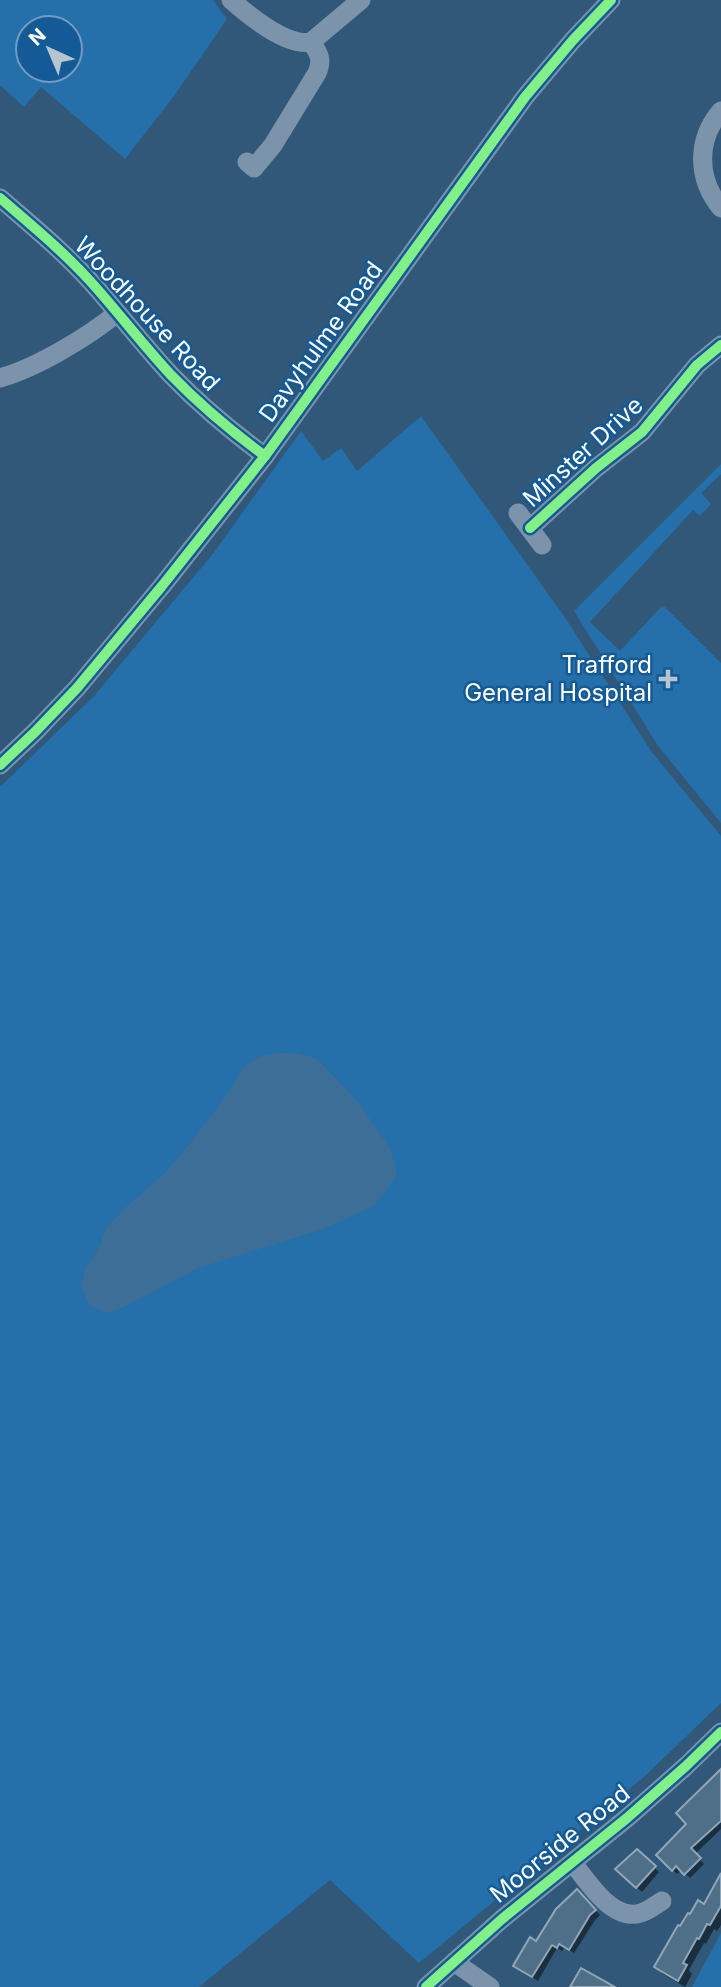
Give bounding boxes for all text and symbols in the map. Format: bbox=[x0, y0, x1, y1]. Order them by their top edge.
north arrow bbox=[14, 14, 84, 84]
text: N bbox=[24, 24, 51, 50]
street label: Woodhouse Road bbox=[69, 231, 226, 397]
street label: Davyhulme Road bbox=[253, 256, 389, 428]
street label: Minster Drive bbox=[517, 390, 649, 513]
place label: Trafford General Hospital bbox=[464, 650, 652, 707]
marker: Trafford General Hospital bbox=[658, 669, 678, 689]
street label: Moorside Road bbox=[484, 1778, 635, 1909]

